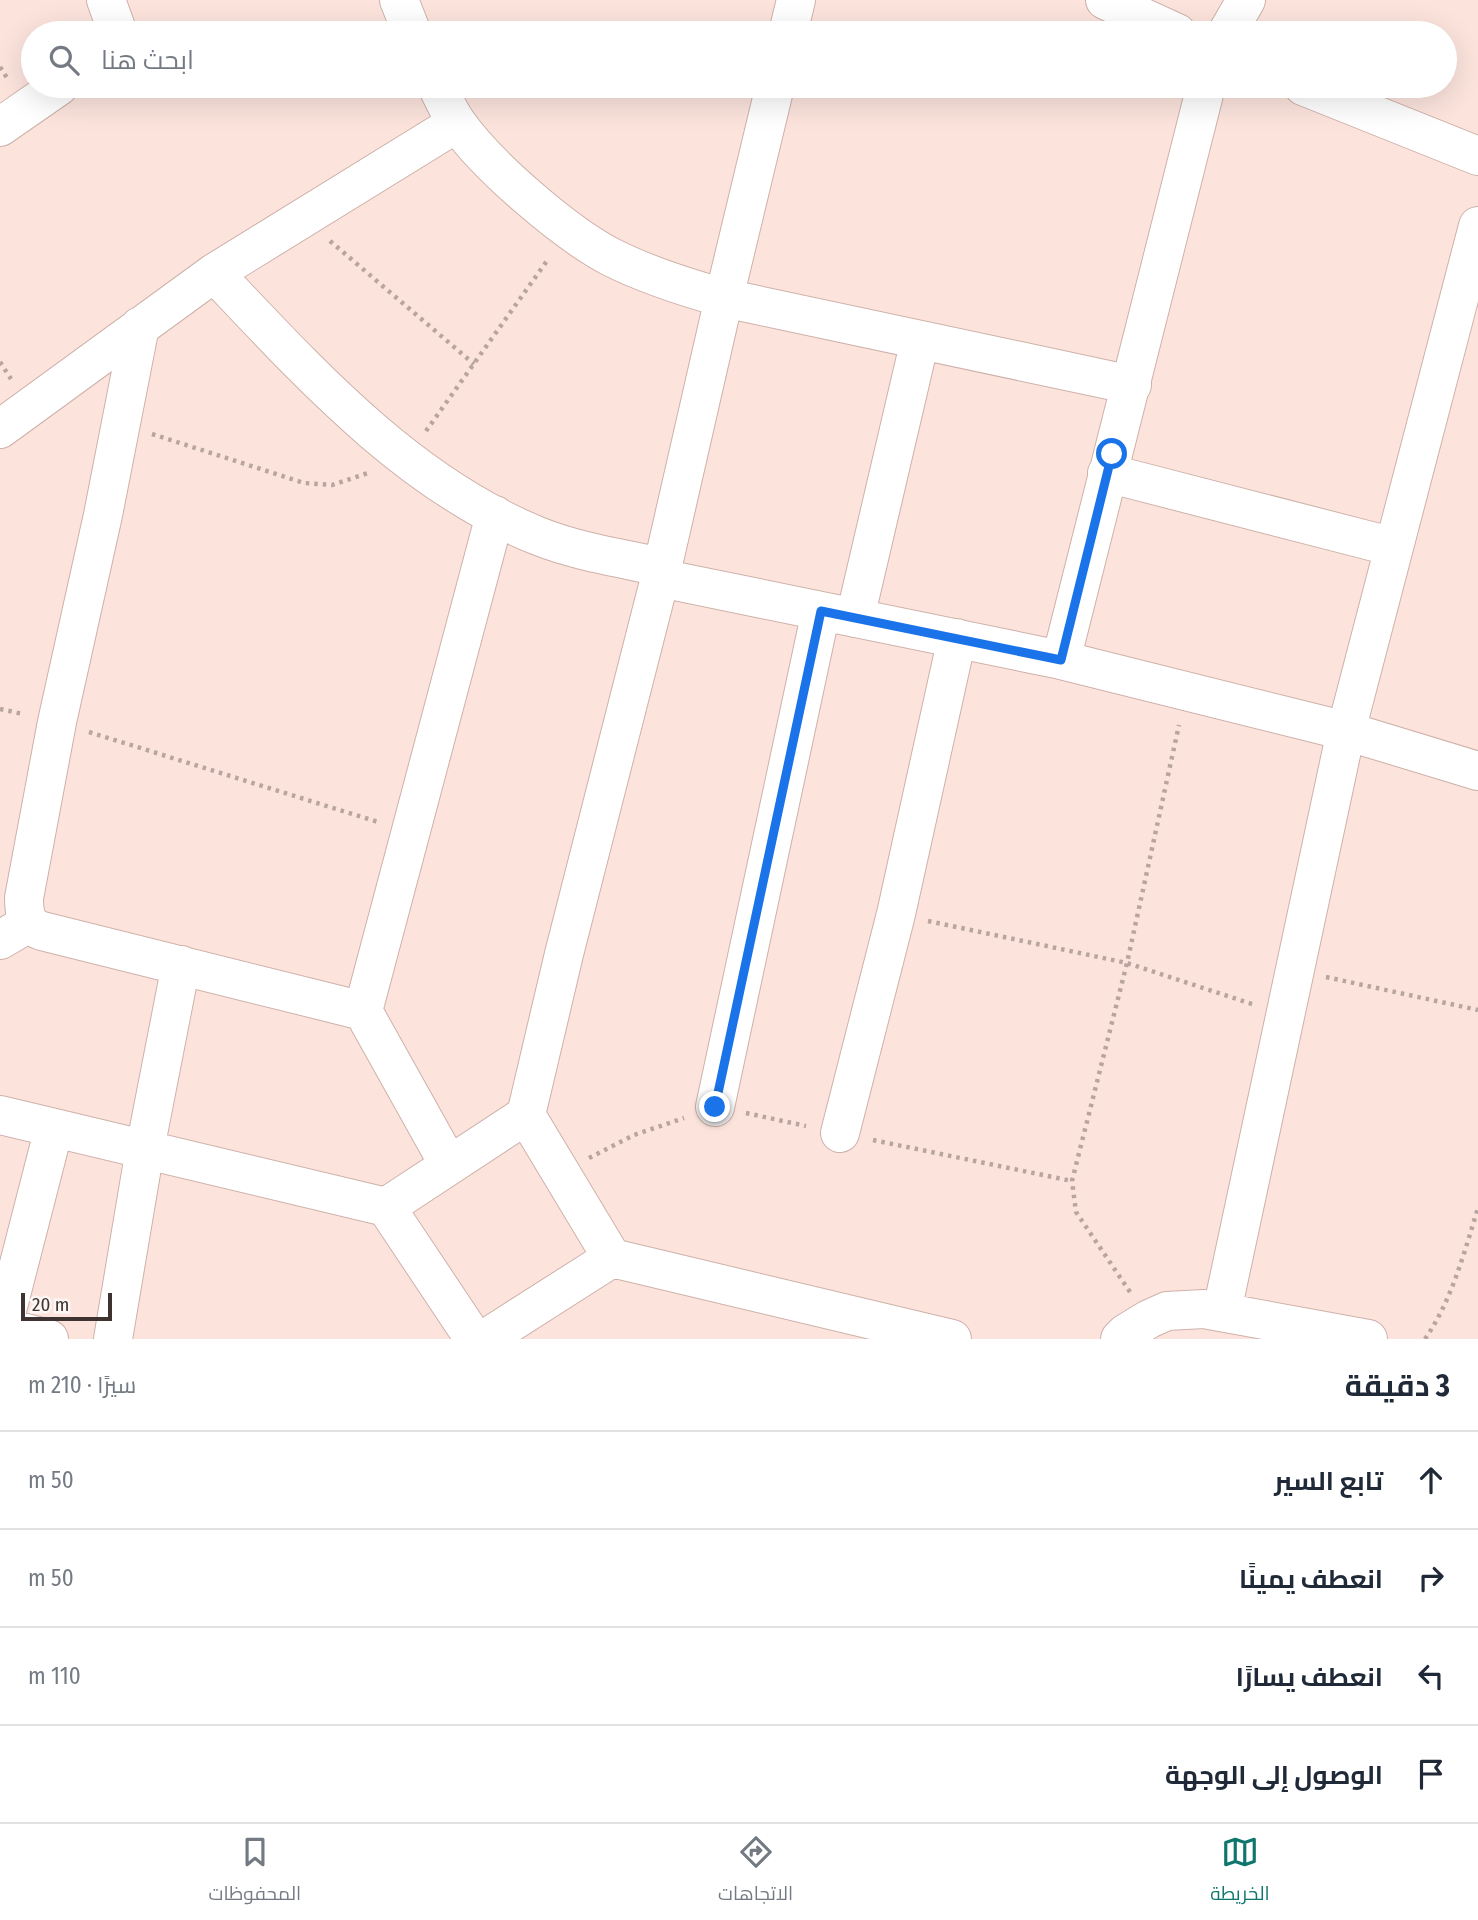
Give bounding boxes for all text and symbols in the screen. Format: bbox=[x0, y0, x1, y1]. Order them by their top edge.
search box bbox=[21, 21, 1457, 98]
icon: search bbox=[45, 41, 83, 79]
text: ابحث هنا bbox=[101, 45, 194, 76]
route start bbox=[1096, 438, 1127, 469]
route end bbox=[699, 1091, 730, 1122]
scale bar bbox=[21, 1290, 112, 1322]
text: 20 m bbox=[32, 1293, 69, 1316]
text: 3 دقيقة bbox=[1345, 1368, 1450, 1404]
text: سيرًا · 210 m bbox=[28, 1371, 136, 1399]
icon: ahead bbox=[1412, 1461, 1450, 1499]
text: 50 m bbox=[28, 1466, 74, 1494]
text: تابع السير bbox=[1274, 1466, 1383, 1497]
icon: right bbox=[1412, 1559, 1450, 1597]
text: 50 m bbox=[28, 1564, 74, 1592]
text: انعطف يمينًا bbox=[1239, 1564, 1383, 1595]
icon: left bbox=[1412, 1657, 1450, 1695]
text: 110 m bbox=[28, 1662, 81, 1690]
text: انعطف يسارًا bbox=[1236, 1662, 1383, 1693]
icon: arrive bbox=[1412, 1755, 1450, 1793]
text: الوصول إلى الوجهة bbox=[1165, 1760, 1383, 1791]
tab: المحفوظات bbox=[209, 1833, 301, 1911]
tab: الاتجاهات bbox=[718, 1833, 793, 1911]
tab: الخريطة bbox=[1210, 1833, 1270, 1911]

